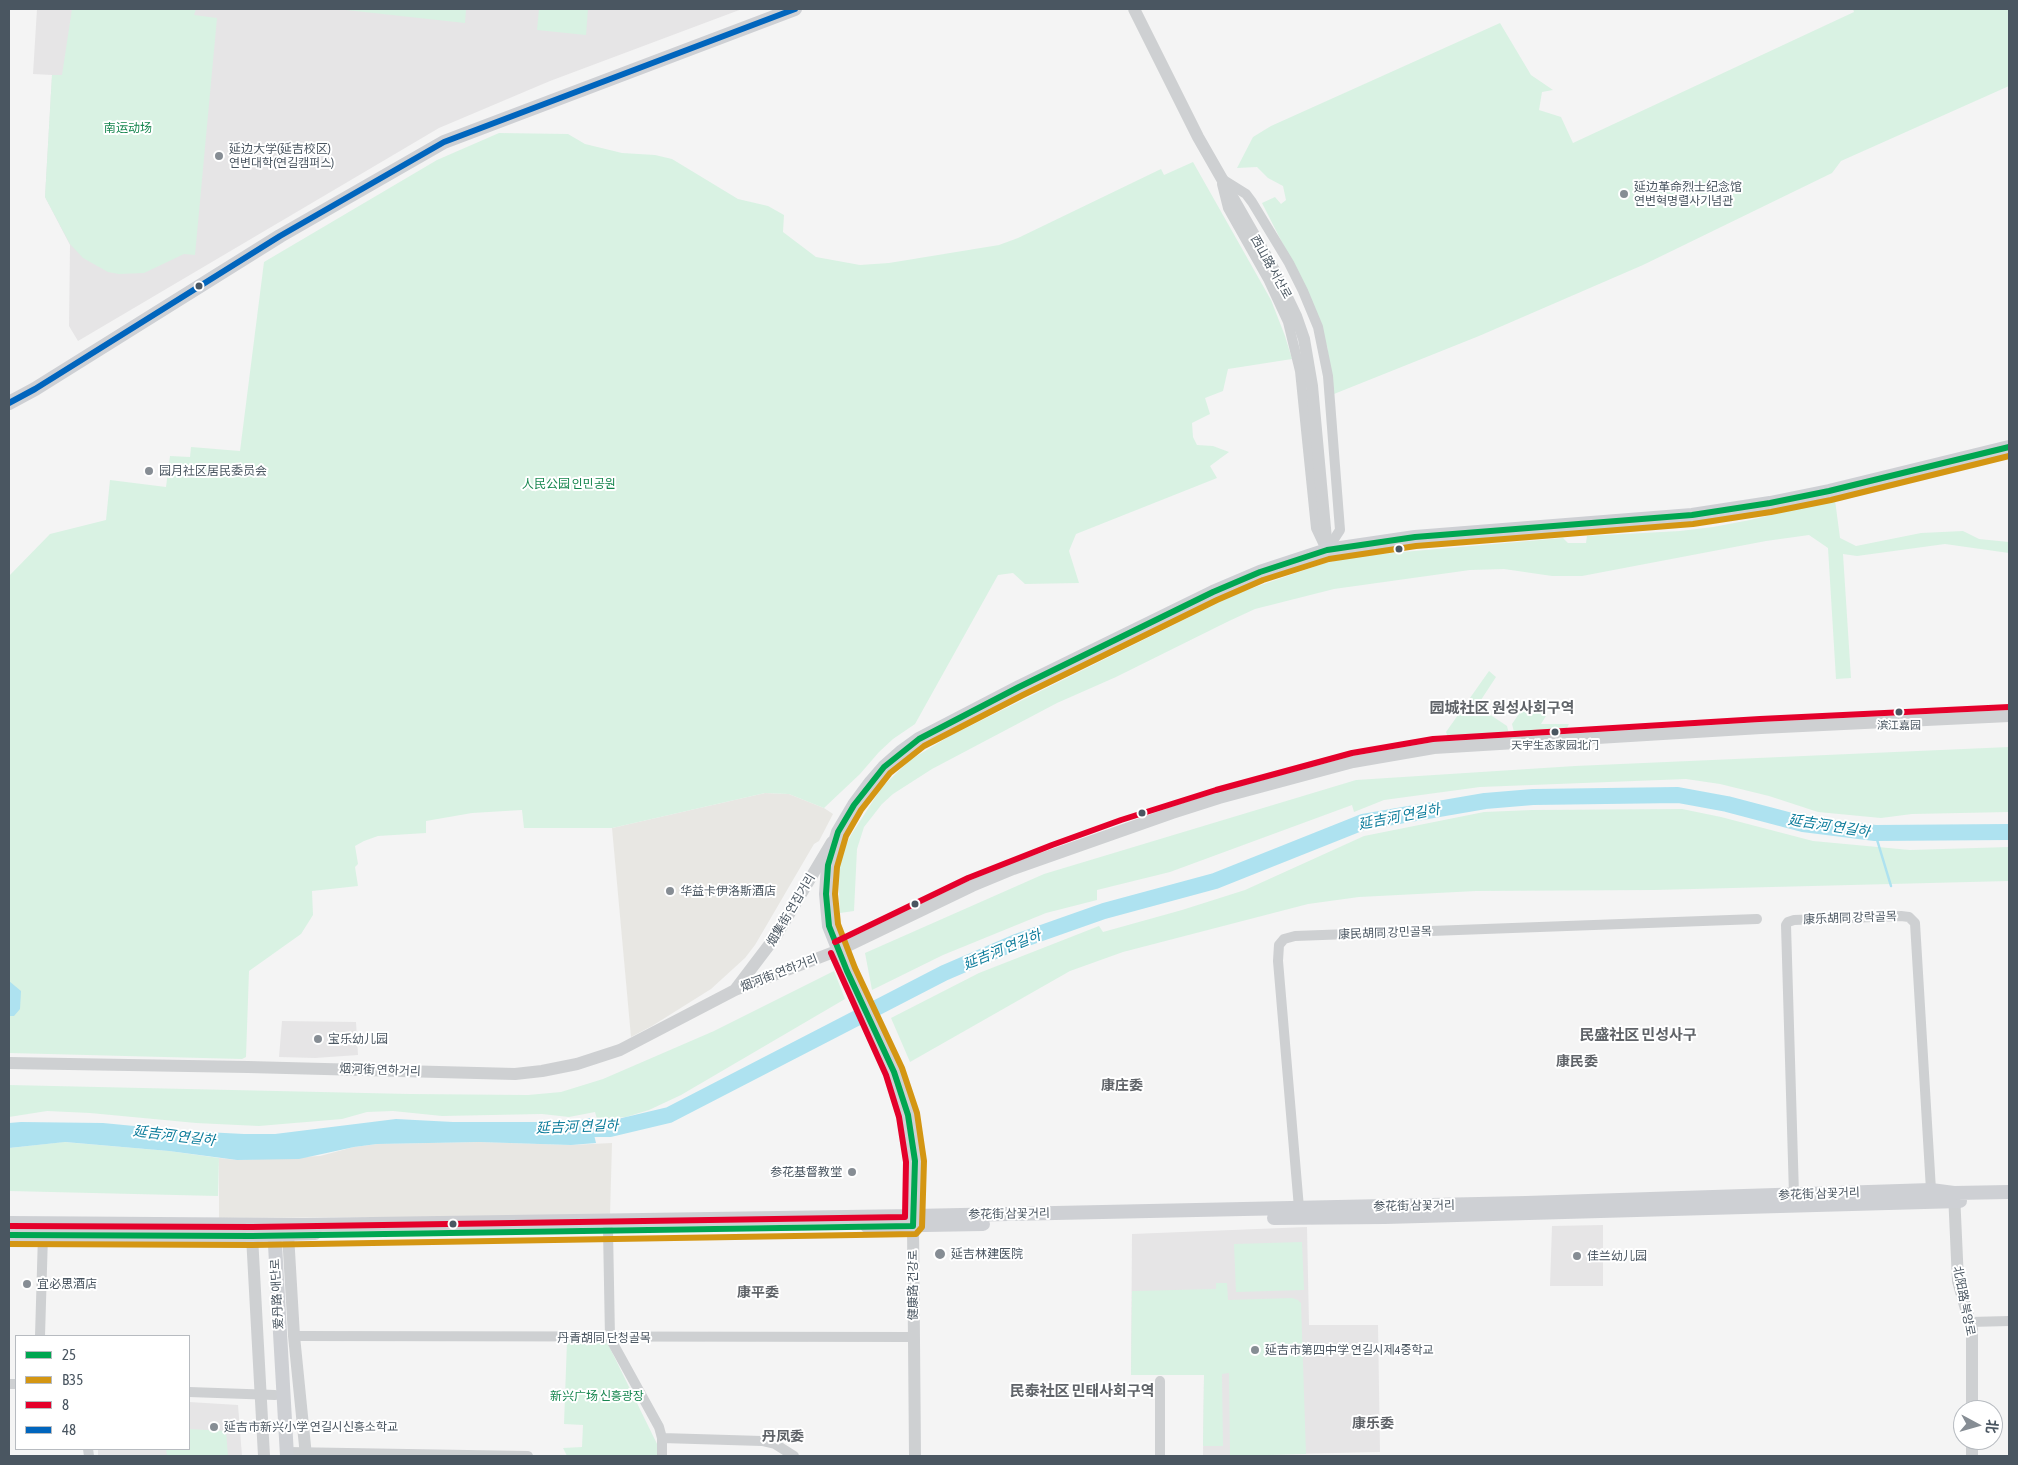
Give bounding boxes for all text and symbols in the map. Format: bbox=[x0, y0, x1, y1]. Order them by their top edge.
park label: 南运动场 bbox=[104, 121, 152, 135]
place label: 延边大学(延吉校区) 연변대학(연길캠퍼스) bbox=[229, 142, 334, 170]
marker: 延边大学(延吉校区) 연변대학(연길캠퍼스) bbox=[213, 150, 225, 162]
place label: 延边革命烈士纪念馆 연변혁명렬사기념관 bbox=[1634, 180, 1742, 208]
marker: 延边革命烈士纪念馆 연변혁명렬사기념관 bbox=[1618, 188, 1630, 200]
street label: 西山路 서산로 bbox=[1248, 233, 1294, 301]
unlabelled marker bbox=[194, 281, 204, 291]
place label: 园月社区居民委员会 bbox=[159, 464, 267, 478]
marker: 园月社区居民委员会 bbox=[143, 465, 155, 477]
park label: 人民公园 인민공원 bbox=[522, 477, 616, 491]
unlabelled marker bbox=[1394, 544, 1404, 554]
district label: 园城社区 원성사회구역 bbox=[1430, 699, 1574, 717]
marker: 滨江嘉园 bbox=[1894, 707, 1904, 717]
place label: 滨江嘉园 bbox=[1877, 719, 1921, 733]
marker: 天宇生态家园北门 bbox=[1550, 727, 1560, 737]
place label: 天宇生态家园北门 bbox=[1511, 739, 1599, 753]
water label: 延吉河 연길하 bbox=[1357, 801, 1441, 833]
unlabelled marker bbox=[1137, 808, 1147, 818]
water label: 延吉河 연길하 bbox=[1787, 811, 1871, 841]
street label: 烟集街 연집거리 bbox=[764, 871, 818, 949]
place label: 华益卡伊洛斯酒店 bbox=[680, 884, 776, 898]
marker: 华益卡伊洛斯酒店 bbox=[664, 885, 676, 897]
unlabelled marker bbox=[910, 899, 920, 909]
street label: 康乐胡同 강락골목 bbox=[1803, 909, 1897, 927]
street label: 康民胡同 강민골목 bbox=[1338, 924, 1432, 942]
water label: 延吉河 연길하 bbox=[961, 927, 1043, 973]
street label: 烟河街 연하거리 bbox=[738, 952, 820, 994]
district label: 民盛社区 민성사구 bbox=[1579, 1026, 1697, 1044]
place label: 宝乐幼儿园 bbox=[328, 1032, 388, 1046]
marker: 宝乐幼儿园 bbox=[312, 1033, 324, 1045]
district label: 康民委 bbox=[1556, 1054, 1598, 1070]
street label: 烟河街 연하거리 bbox=[339, 1061, 421, 1079]
district label: 康庄委 bbox=[1101, 1078, 1143, 1094]
water label: 延吉河 연길하 bbox=[535, 1117, 619, 1137]
water label: 延吉河 연길하 bbox=[132, 1123, 216, 1149]
place label: 参花基督教堂 bbox=[770, 1165, 842, 1179]
marker: 参花基督教堂 bbox=[846, 1166, 858, 1178]
street label: 参花街 삼꽃거리 bbox=[1778, 1185, 1860, 1203]
street label: 参花街 삼꽃거리 bbox=[1373, 1198, 1455, 1214]
street label: 参花街 삼꽃거리 bbox=[968, 1206, 1050, 1222]
unlabelled marker bbox=[448, 1219, 458, 1229]
marker: 延吉林建医院 bbox=[933, 1247, 947, 1261]
place label: 延吉林建医院 bbox=[951, 1247, 1023, 1261]
place label: 佳兰幼儿园 bbox=[1587, 1249, 1647, 1263]
street label: 健康路 건강로 bbox=[906, 1250, 920, 1320]
marker: 佳兰幼儿园 bbox=[1571, 1250, 1583, 1262]
street label: 爱丹路 애단로 bbox=[268, 1258, 286, 1330]
street label: 北阳路 북양로 bbox=[1950, 1265, 1978, 1337]
place label: 宜必思酒店 bbox=[37, 1277, 97, 1291]
marker: 宜必思酒店 bbox=[21, 1278, 33, 1290]
district label: 康平委 bbox=[737, 1285, 779, 1301]
street label: 丹青胡同 단청골목 bbox=[557, 1331, 651, 1345]
legend bbox=[15, 1335, 190, 1450]
place label: 延吉市第四中学 연길시제4중학교 bbox=[1265, 1343, 1434, 1357]
marker: 延吉市第四中学 연길시제4중학교 bbox=[1249, 1344, 1261, 1356]
text: 25 bbox=[62, 1346, 76, 1363]
text: B35 bbox=[62, 1371, 83, 1388]
district label: 民泰社区 민태사회구역 bbox=[1010, 1382, 1154, 1400]
park label: 新兴广场 신흥광장 bbox=[550, 1389, 644, 1403]
text: 8 bbox=[62, 1396, 69, 1413]
north arrow bbox=[1953, 1400, 2003, 1450]
district label: 康乐委 bbox=[1352, 1416, 1394, 1432]
text: 北 bbox=[1983, 1419, 2001, 1434]
place label: 延吉市新兴小学 연길시신흥소학교 bbox=[224, 1420, 398, 1434]
text: 48 bbox=[62, 1421, 76, 1438]
marker: 延吉市新兴小学 연길시신흥소학교 bbox=[208, 1421, 220, 1433]
district label: 丹凤委 bbox=[762, 1429, 804, 1445]

